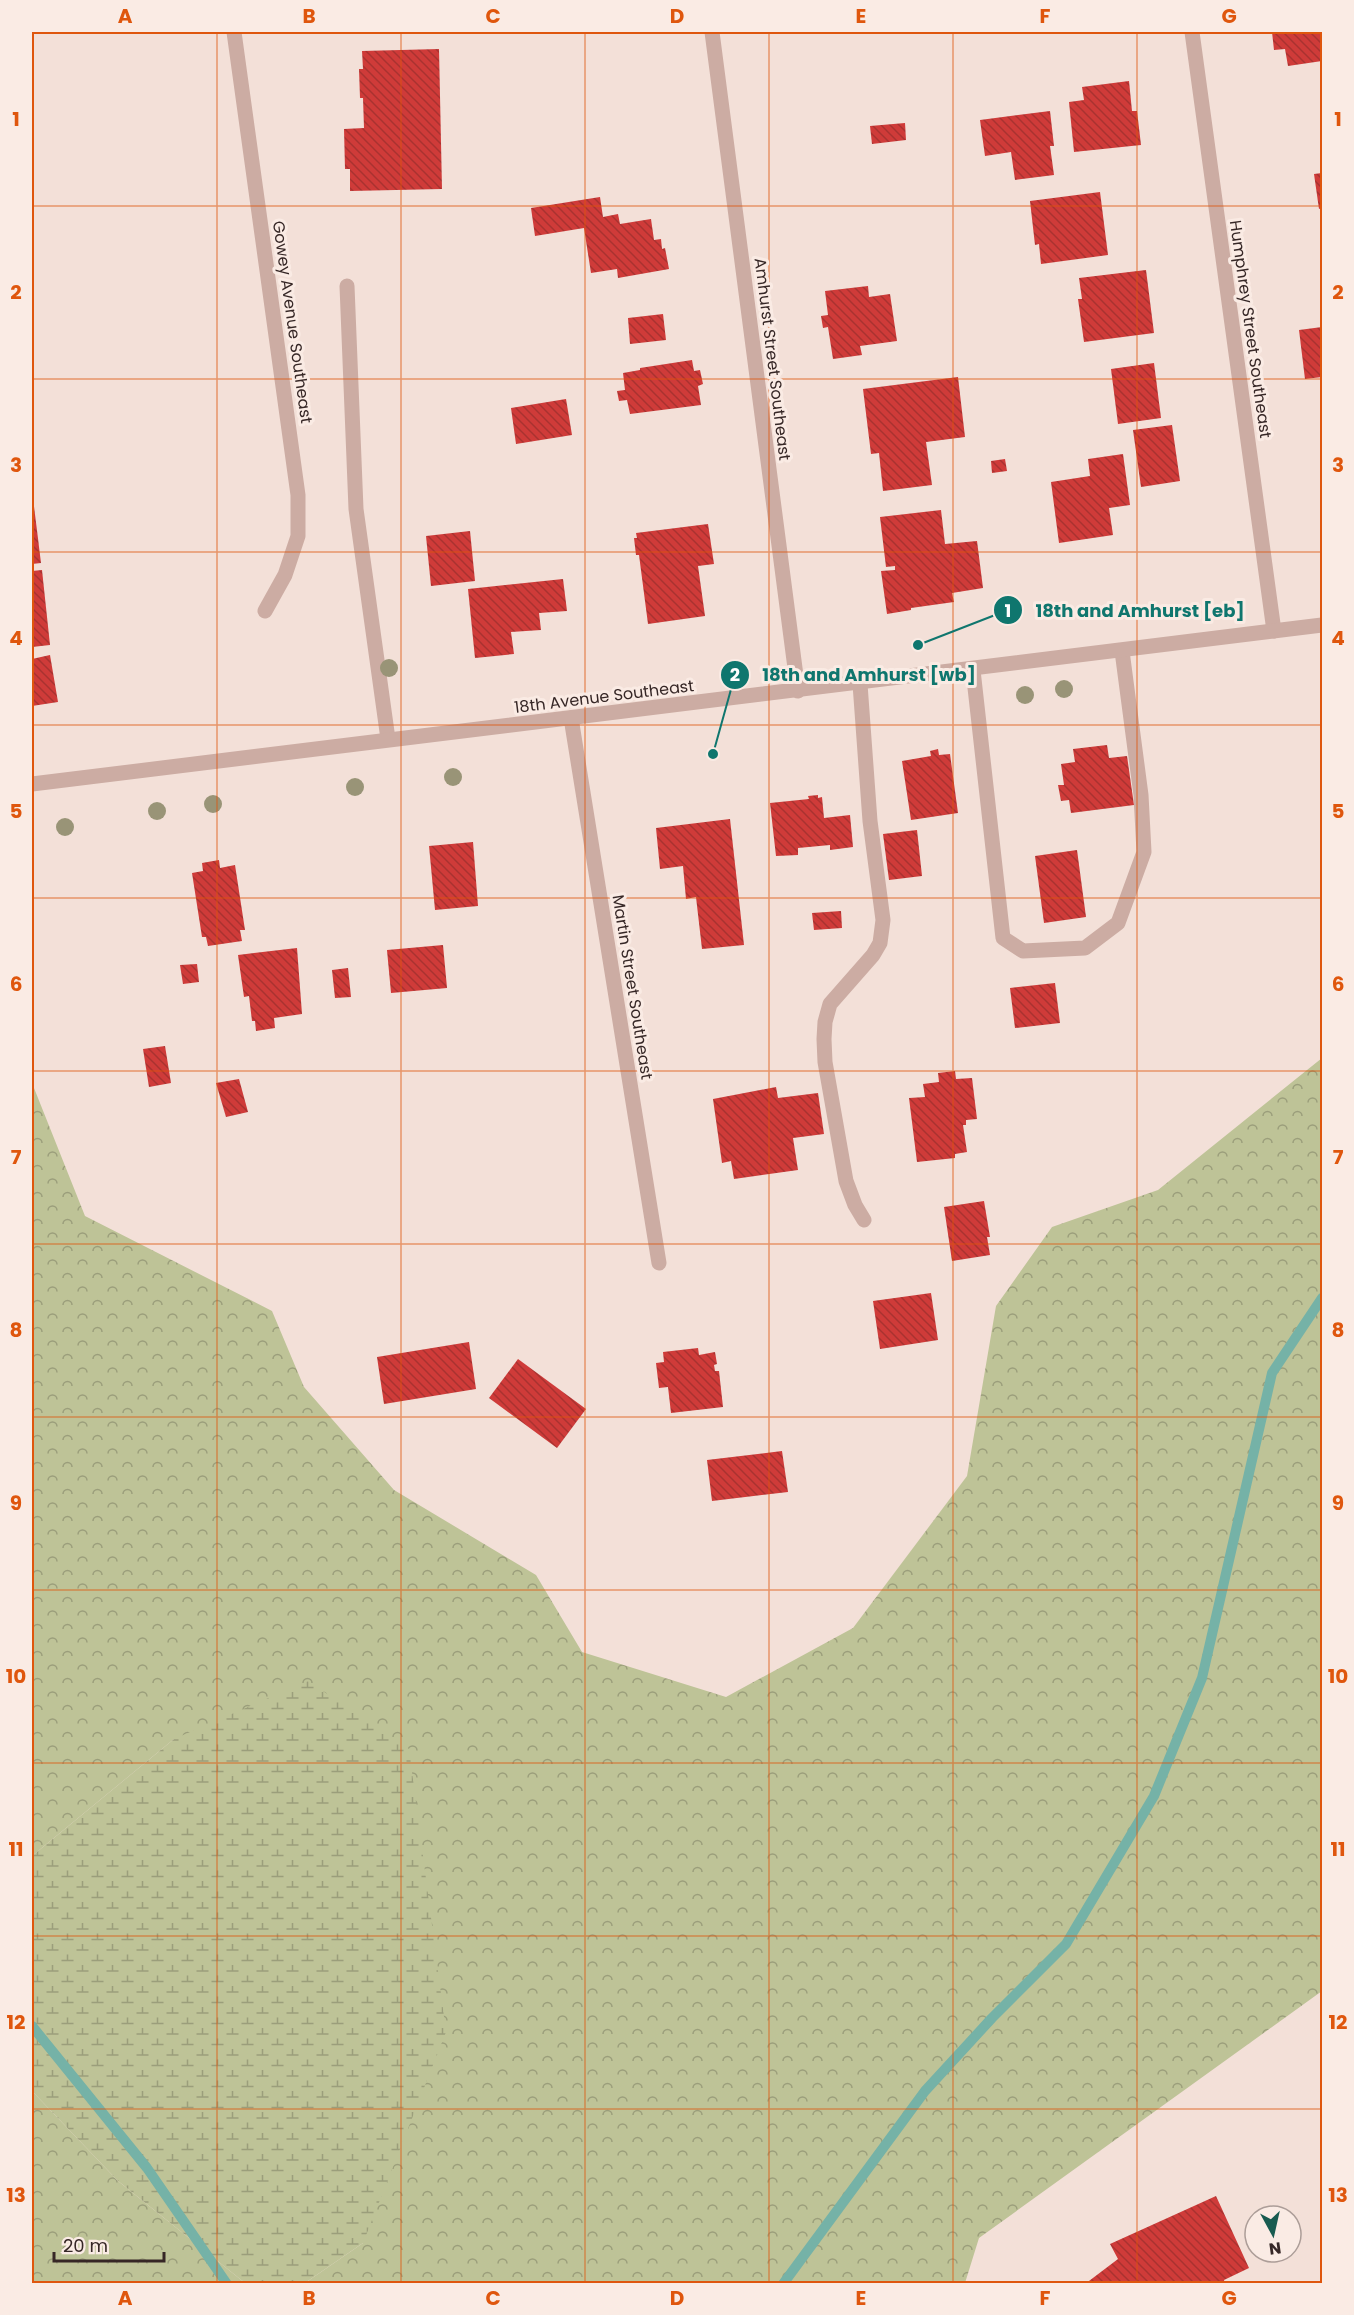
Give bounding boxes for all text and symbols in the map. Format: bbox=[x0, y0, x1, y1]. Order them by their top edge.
text: A bbox=[118, 2, 133, 30]
text: B bbox=[302, 2, 316, 30]
text: C bbox=[485, 2, 501, 30]
text: D bbox=[670, 2, 684, 30]
text: E bbox=[856, 2, 866, 30]
text: F bbox=[1040, 2, 1051, 30]
text: G bbox=[1221, 2, 1237, 30]
text: 1 bbox=[12, 105, 20, 133]
text: 1 bbox=[1334, 105, 1342, 133]
street label: Gowey Avenue Southeast bbox=[267, 219, 318, 425]
street label: Humphrey Street Southeast bbox=[1224, 219, 1277, 440]
street label: Amhurst Street Southeast bbox=[749, 256, 796, 462]
text: 2 bbox=[10, 278, 22, 306]
text: 2 bbox=[1332, 278, 1344, 306]
text: 3 bbox=[10, 451, 22, 479]
text: 3 bbox=[1332, 451, 1344, 479]
callout: 18th and Amhurst [eb] bbox=[993, 592, 1257, 628]
text: 1 bbox=[1005, 598, 1011, 623]
text: 18th and Amhurst [eb] bbox=[1035, 598, 1245, 623]
text: 4 bbox=[9, 624, 23, 652]
text: 4 bbox=[1331, 624, 1345, 652]
callout: 18th and Amhurst [wb] bbox=[720, 657, 988, 693]
text: 2 bbox=[730, 662, 740, 687]
text: 18th and Amhurst [wb] bbox=[762, 662, 976, 687]
street label: 18th Avenue Southeast bbox=[513, 674, 695, 719]
text: 5 bbox=[10, 797, 23, 825]
text: 5 bbox=[1332, 797, 1345, 825]
street label: Martin Street Southeast bbox=[607, 893, 659, 1081]
text: 6 bbox=[10, 970, 22, 998]
text: 6 bbox=[1332, 970, 1344, 998]
text: 7 bbox=[11, 1143, 22, 1171]
text: 7 bbox=[1333, 1143, 1344, 1171]
text: 8 bbox=[10, 1316, 22, 1344]
text: 8 bbox=[1332, 1316, 1344, 1344]
text: 9 bbox=[10, 1489, 22, 1517]
text: 9 bbox=[1332, 1489, 1344, 1517]
text: 10 bbox=[6, 1662, 26, 1690]
text: 10 bbox=[1328, 1662, 1348, 1690]
text: 11 bbox=[8, 1835, 24, 1863]
text: 11 bbox=[1330, 1835, 1346, 1863]
text: 12 bbox=[7, 2008, 25, 2036]
text: 12 bbox=[1329, 2008, 1347, 2036]
text: 13 bbox=[6, 2181, 26, 2209]
text: 13 bbox=[1328, 2181, 1348, 2209]
north arrow bbox=[1243, 2204, 1303, 2264]
scale bar bbox=[54, 2225, 164, 2263]
text: 20 m bbox=[63, 2233, 108, 2258]
text: N bbox=[1267, 2236, 1283, 2261]
text: A bbox=[118, 2284, 133, 2312]
text: B bbox=[302, 2284, 316, 2312]
text: C bbox=[485, 2284, 501, 2312]
text: D bbox=[670, 2284, 684, 2312]
text: E bbox=[856, 2284, 866, 2312]
text: F bbox=[1040, 2284, 1051, 2312]
text: G bbox=[1221, 2284, 1237, 2312]

